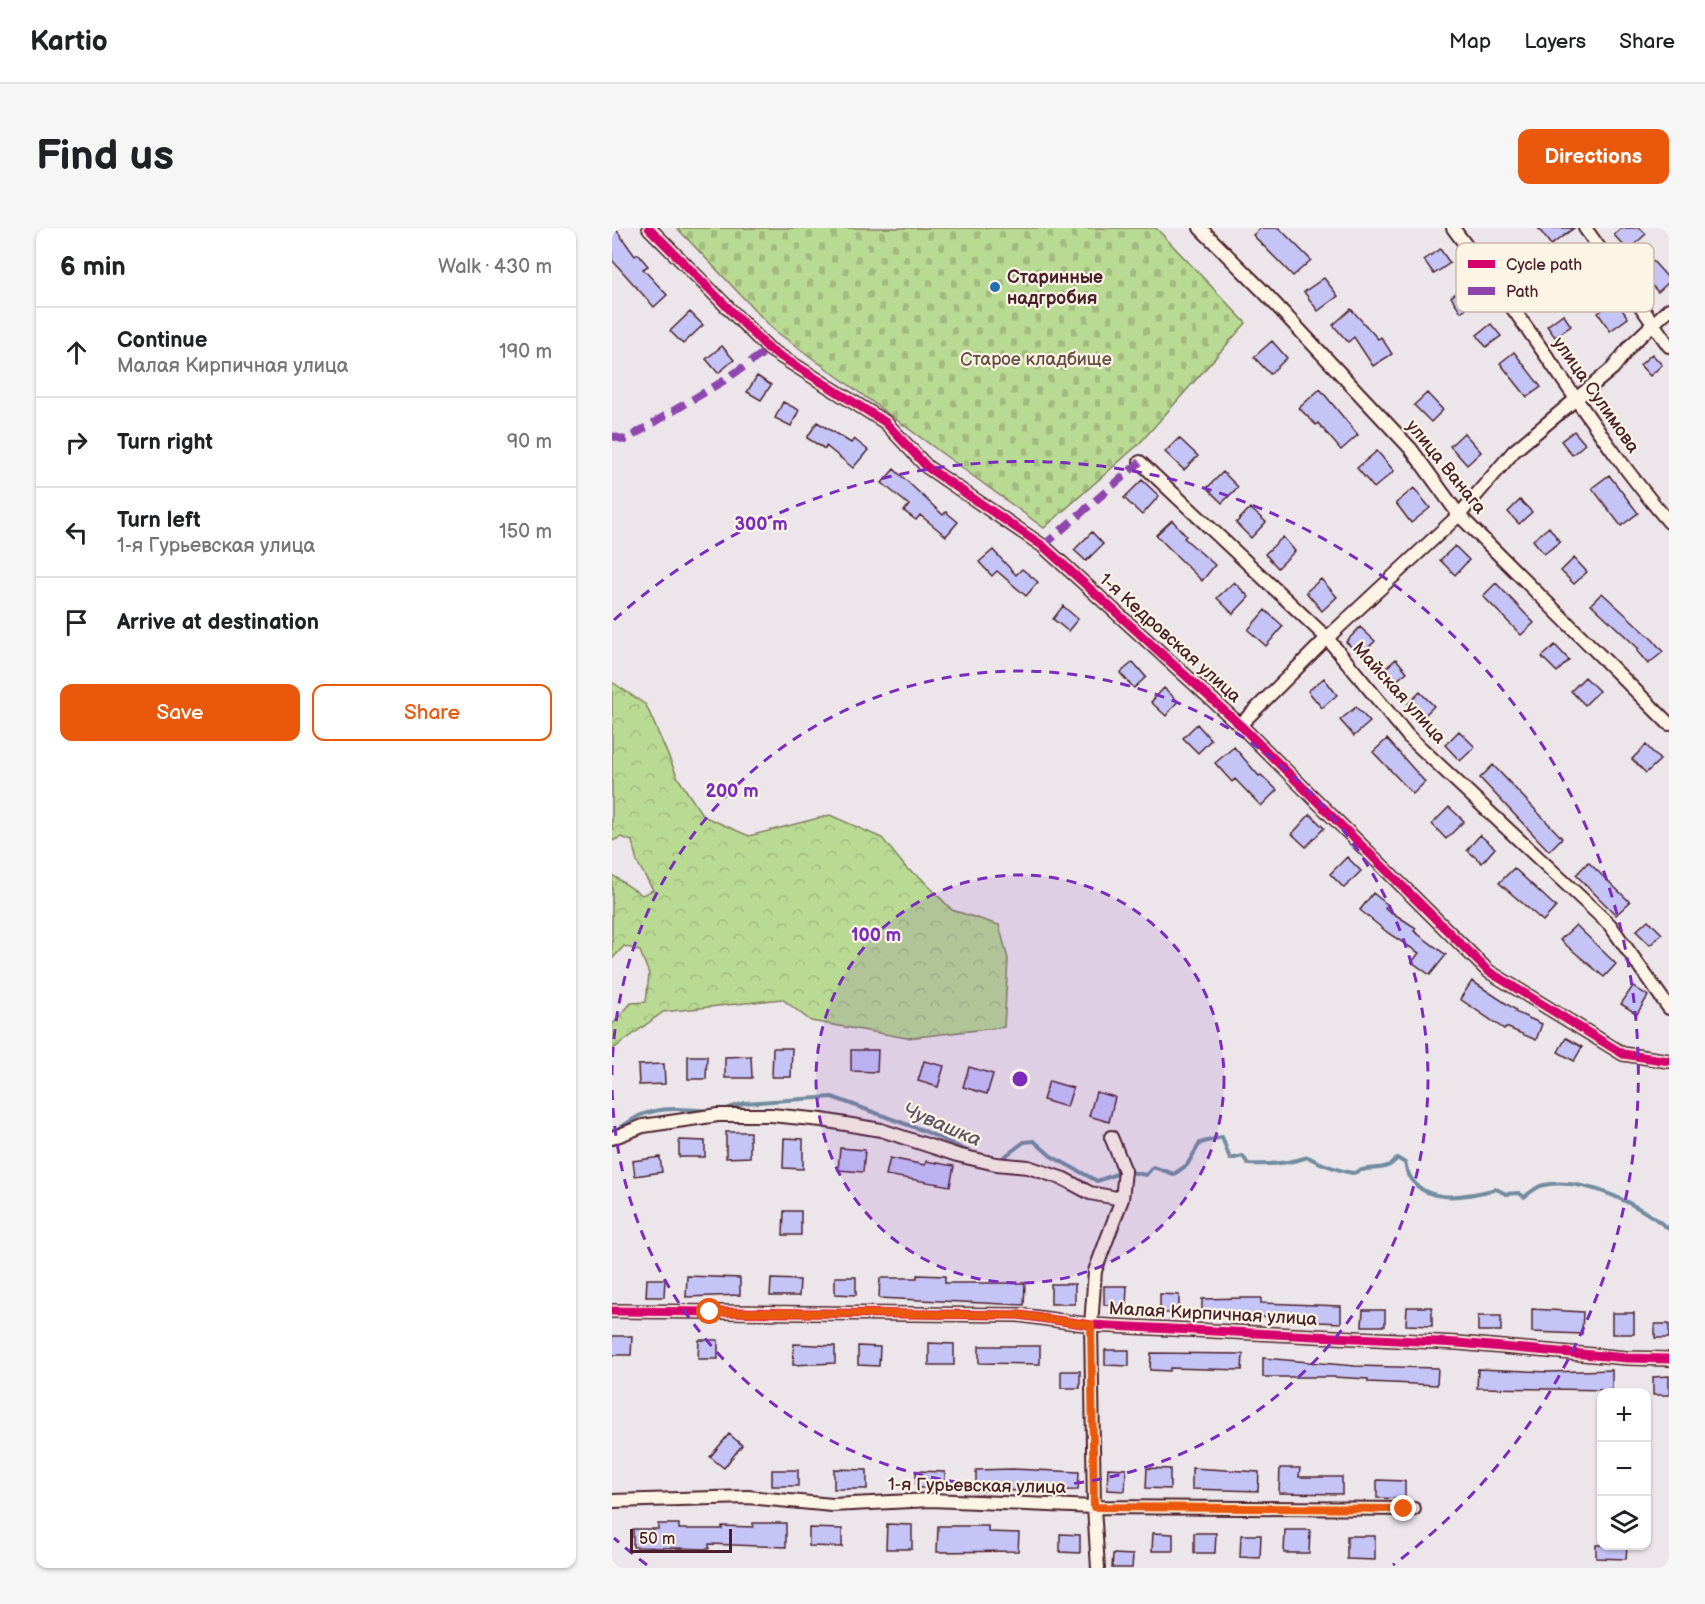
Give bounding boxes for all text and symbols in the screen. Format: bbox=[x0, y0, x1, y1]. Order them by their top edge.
text: Kartio bbox=[30, 25, 108, 58]
text: Map bbox=[1449, 29, 1491, 54]
text: Layers bbox=[1524, 29, 1586, 54]
text: Share bbox=[1619, 29, 1675, 54]
button: Directions bbox=[1518, 129, 1669, 184]
text: Find us bbox=[36, 131, 174, 182]
legend bbox=[1456, 243, 1654, 312]
text: 6 min bbox=[60, 252, 126, 283]
text: Walk · 430 m bbox=[438, 255, 552, 279]
text: Cycle path bbox=[1506, 256, 1582, 275]
place label: Старинные надгробия bbox=[1007, 267, 1103, 309]
marker: Старинные надгробия bbox=[988, 280, 1002, 294]
text: Path bbox=[1506, 283, 1538, 302]
text: Continue bbox=[117, 327, 207, 354]
street label: улица Сулимова bbox=[1548, 333, 1644, 457]
icon: ahead bbox=[60, 336, 93, 369]
text: 190 m bbox=[499, 340, 552, 364]
park label: Старое кладбище bbox=[960, 349, 1112, 370]
text: Малая Кирпичная улица bbox=[117, 354, 349, 378]
street label: улица Ванага bbox=[1402, 416, 1491, 518]
icon: right bbox=[60, 426, 93, 459]
text: Turn right bbox=[117, 429, 213, 456]
text: 90 m bbox=[507, 430, 552, 454]
text: Turn left bbox=[117, 507, 201, 534]
text: 300 m bbox=[734, 514, 788, 535]
icon: left bbox=[60, 516, 93, 549]
text: 150 m bbox=[499, 520, 552, 544]
text: 1-я Гурьевская улица bbox=[117, 534, 315, 558]
street label: 1-я Кедровская улица bbox=[1095, 569, 1245, 707]
icon: arrive bbox=[60, 606, 93, 639]
text: Arrive at destination bbox=[117, 609, 319, 636]
street label: Майская улица bbox=[1348, 638, 1450, 748]
button: Save bbox=[60, 684, 300, 741]
button: Share bbox=[312, 684, 552, 741]
text: 200 m bbox=[705, 781, 759, 802]
text: 100 m bbox=[851, 925, 901, 946]
centre of rings bbox=[1010, 1069, 1030, 1089]
water label: Чувашка bbox=[899, 1098, 985, 1152]
route start bbox=[696, 1298, 722, 1324]
street label: Малая Кирпичная улица bbox=[1108, 1298, 1318, 1330]
map controls bbox=[1597, 1388, 1651, 1550]
button: + bbox=[1597, 1388, 1651, 1442]
button: − bbox=[1597, 1442, 1651, 1496]
street label: 1-я Гурьевская улица bbox=[888, 1474, 1067, 1498]
route end bbox=[1390, 1495, 1416, 1521]
button: layers bbox=[1597, 1496, 1651, 1550]
scale bar bbox=[630, 1526, 732, 1554]
text: 50 m bbox=[639, 1530, 675, 1549]

